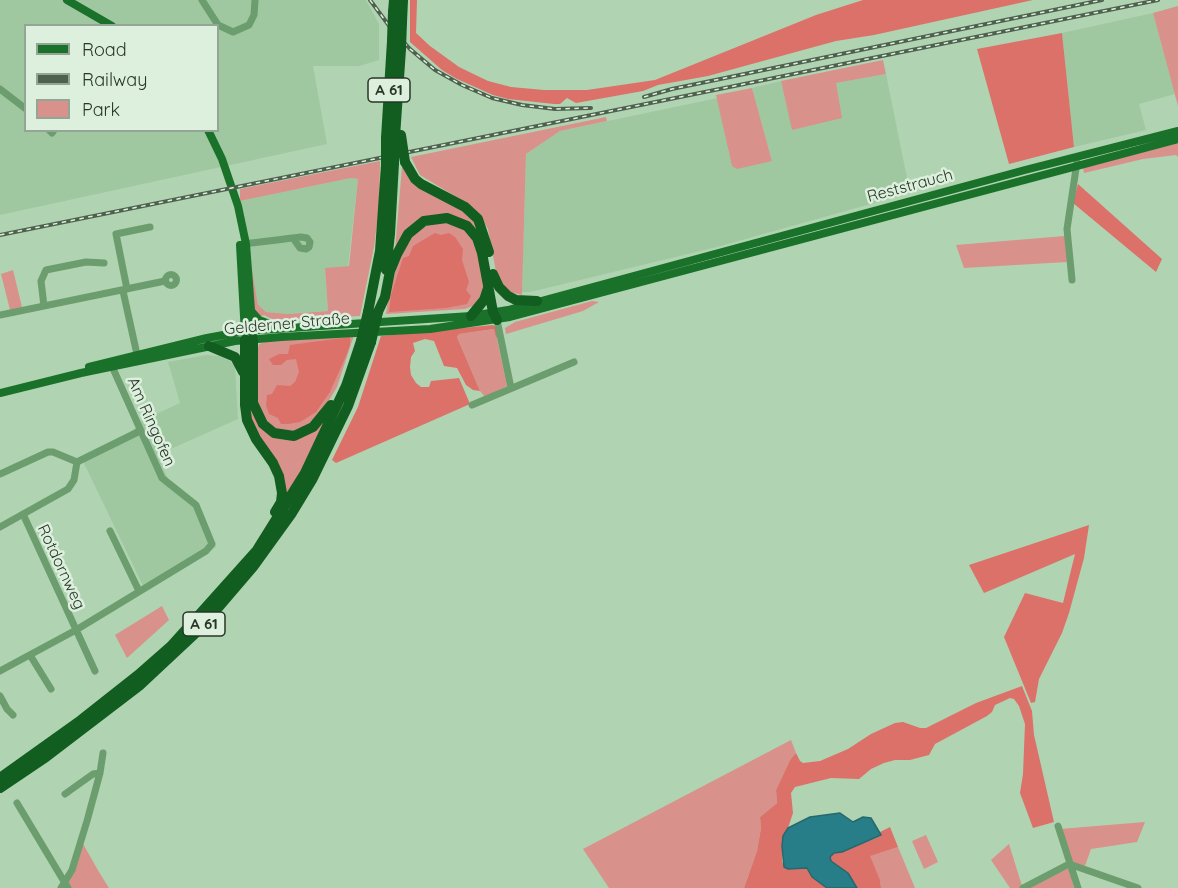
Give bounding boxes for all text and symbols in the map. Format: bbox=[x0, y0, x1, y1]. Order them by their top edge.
legend bbox=[24, 24, 219, 132]
text: Road bbox=[82, 38, 127, 61]
text: Railway bbox=[82, 68, 148, 91]
road number: A 61 bbox=[368, 78, 410, 102]
text: Park bbox=[82, 98, 120, 121]
street label: Reststrauch bbox=[865, 165, 955, 207]
street label: Gelderner Straße bbox=[223, 309, 351, 339]
street label: Am Ringofen bbox=[123, 374, 179, 470]
street label: Rotdornweg bbox=[33, 522, 89, 612]
road number: A 61 bbox=[183, 612, 225, 636]

